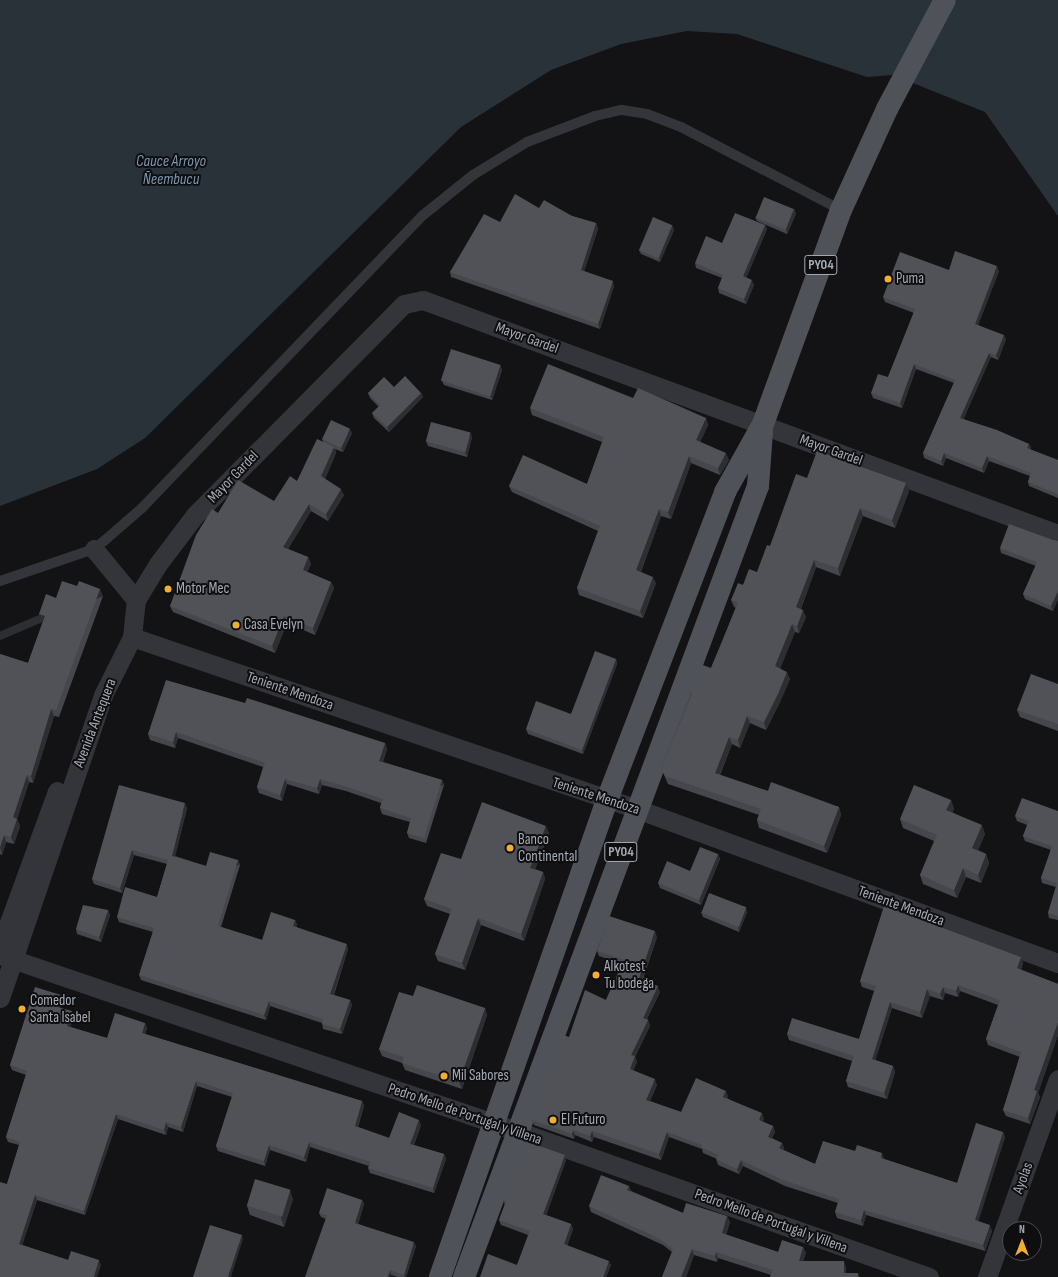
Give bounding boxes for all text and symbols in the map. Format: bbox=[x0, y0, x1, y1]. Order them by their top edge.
water label: Cauce Arroyo Ñeembucu bbox=[136, 152, 206, 190]
road number: PY04 bbox=[804, 253, 838, 277]
place label: Puma bbox=[896, 270, 924, 288]
marker: Puma bbox=[883, 274, 893, 284]
street label: Mayor Gardel bbox=[493, 318, 561, 358]
street label: Mayor Gardel bbox=[797, 430, 865, 470]
street label: Mayor Gardel bbox=[204, 447, 262, 507]
place label: Motor Mec bbox=[176, 580, 229, 598]
marker: Motor Mec bbox=[163, 584, 173, 594]
place label: Casa Evelyn bbox=[244, 616, 303, 634]
marker: Casa Evelyn bbox=[231, 620, 241, 630]
street label: Teniente Mendoza bbox=[244, 668, 336, 714]
street label: Avenida Antequera bbox=[70, 676, 120, 770]
street label: Teniente Mendoza bbox=[550, 773, 642, 819]
place label: Banco Continental bbox=[518, 830, 577, 865]
road number: PY04 bbox=[604, 840, 638, 864]
marker: Banco Continental bbox=[505, 843, 515, 853]
street label: Teniente Mendoza bbox=[855, 882, 947, 930]
place label: Alkotest Tu bodega bbox=[604, 957, 654, 992]
marker: Alkotest Tu bodega bbox=[591, 970, 601, 980]
place label: Comedor Santa Isabel bbox=[30, 991, 91, 1026]
marker: Comedor Santa Isabel bbox=[17, 1004, 27, 1014]
place label: Mil Sabores bbox=[452, 1067, 509, 1085]
marker: Mil Sabores bbox=[439, 1071, 449, 1081]
street label: Pedro Mello de Portugal y Villena bbox=[386, 1079, 544, 1149]
place label: El Futuro bbox=[561, 1111, 605, 1129]
marker: El Futuro bbox=[548, 1115, 558, 1125]
street label: Ayolas bbox=[1009, 1160, 1037, 1196]
street label: Pedro Mello de Portugal y Villena bbox=[692, 1185, 850, 1257]
north arrow bbox=[1002, 1221, 1042, 1261]
text: N bbox=[1019, 1223, 1025, 1236]

